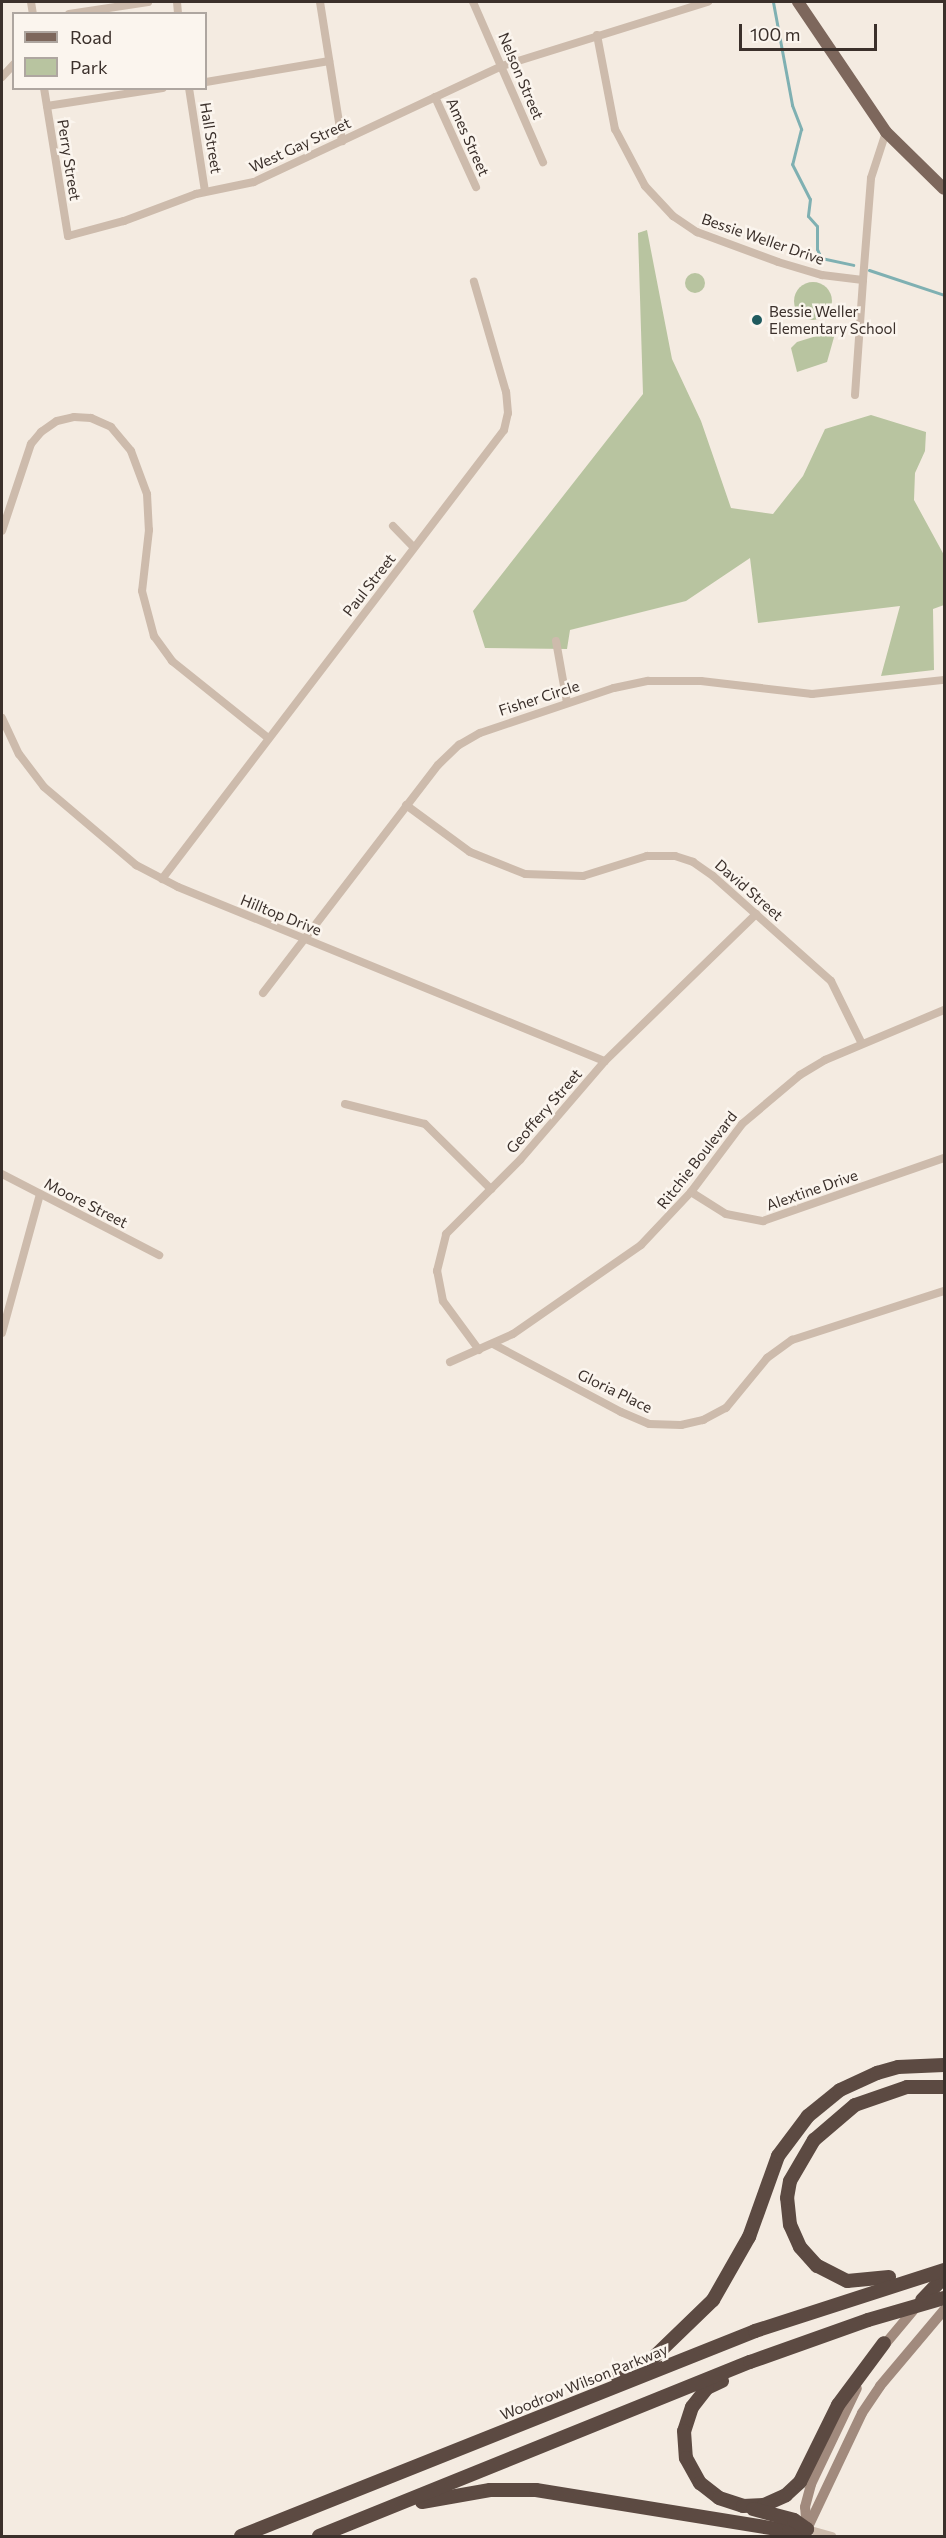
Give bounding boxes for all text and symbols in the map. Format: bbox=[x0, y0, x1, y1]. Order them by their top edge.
legend bbox=[12, 12, 207, 90]
scale bar bbox=[742, 12, 880, 50]
text: 100 m bbox=[750, 23, 800, 45]
text: Road bbox=[70, 26, 112, 48]
street label: Nelson Street bbox=[495, 30, 547, 122]
text: Park bbox=[70, 56, 108, 78]
street label: Ames Street bbox=[443, 95, 493, 179]
street label: Hall Street bbox=[196, 101, 226, 175]
street label: West Gay Street bbox=[246, 114, 354, 176]
street label: Perry Street bbox=[54, 118, 84, 202]
street label: Bessie Weller Drive bbox=[699, 210, 827, 268]
place label: Bessie Weller Elementary School bbox=[769, 302, 896, 337]
marker: Bessie Weller Elementary School bbox=[750, 313, 764, 327]
street label: Paul Street bbox=[339, 550, 399, 620]
street label: Fisher Circle bbox=[496, 677, 582, 719]
street label: David Street bbox=[711, 856, 787, 924]
street label: Hilltop Drive bbox=[238, 891, 324, 939]
street label: Geoffery Street bbox=[502, 1065, 586, 1157]
street label: Ritchie Boulevard bbox=[653, 1108, 741, 1212]
street label: Alextine Drive bbox=[764, 1166, 860, 1214]
street label: Moore Street bbox=[41, 1174, 131, 1232]
street label: Gloria Place bbox=[575, 1365, 655, 1417]
street label: Woodrow Wilson Parkway bbox=[498, 2340, 670, 2424]

